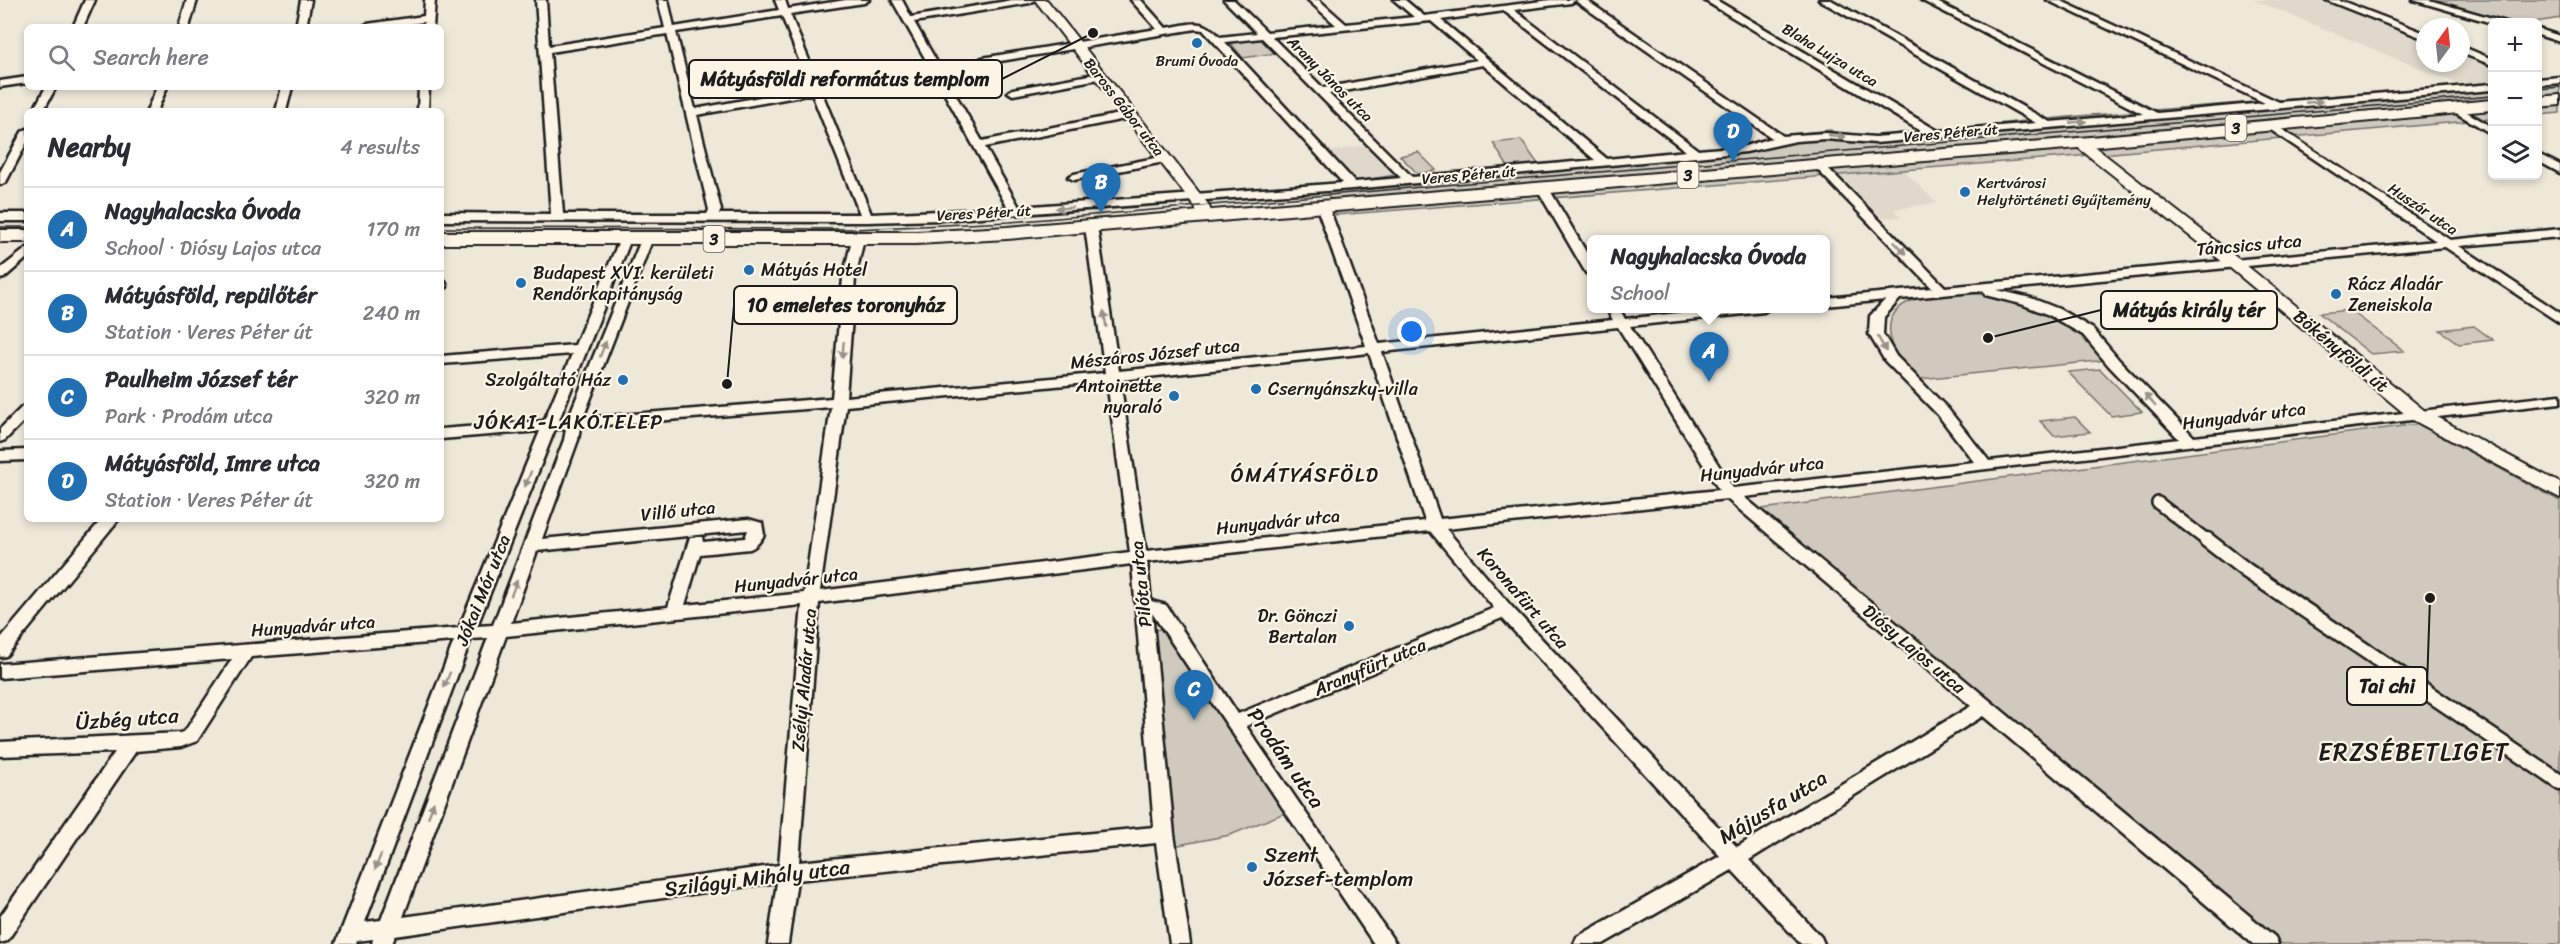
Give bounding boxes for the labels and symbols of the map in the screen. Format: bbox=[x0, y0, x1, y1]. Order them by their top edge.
street label: Blaha Lujza utca bbox=[1777, 16, 1883, 94]
north arrow bbox=[2416, 18, 2470, 72]
street label: Arany János utca bbox=[1280, 29, 1380, 129]
marker: Brumi Óvoda bbox=[1190, 36, 1204, 50]
place label: Brumi Óvoda bbox=[1156, 48, 1239, 74]
street label: Baross Gábor utca bbox=[1077, 52, 1171, 162]
callout: Mátyásföldi református templom bbox=[689, 60, 1002, 98]
text: Mátyásföldi református templom bbox=[699, 62, 990, 97]
one-way arrow bbox=[2304, 97, 2323, 107]
pin: D bbox=[1714, 112, 1752, 162]
road number: 3 bbox=[2226, 115, 2246, 141]
street label: Veres Péter út bbox=[1903, 116, 2000, 150]
one-way arrow bbox=[2068, 117, 2087, 127]
one-way arrow bbox=[1828, 131, 1847, 141]
street label: Veres Péter út bbox=[1421, 158, 1518, 192]
road number: 3 bbox=[1678, 162, 1698, 188]
pin: B bbox=[1082, 164, 1120, 213]
place label: Kertvárosi Helytörténeti Gyűjtemény bbox=[1977, 170, 2151, 213]
street label: Huszár utca bbox=[2383, 176, 2464, 242]
marker: Kertvárosi Helytörténeti Gyűjtemény bbox=[1958, 185, 1972, 199]
street label: Veres Péter út bbox=[936, 198, 1032, 228]
one-way arrow bbox=[1055, 204, 1074, 213]
street label: Táncsics utca bbox=[2195, 224, 2303, 266]
road number: 3 bbox=[704, 226, 724, 252]
one-way arrow bbox=[1893, 240, 1907, 255]
place label: Mátyás Hotel bbox=[761, 254, 868, 286]
place label: Budapest XVI. kerületi Rendőrkapitányság bbox=[533, 257, 715, 310]
marker: Mátyás Hotel bbox=[742, 263, 756, 277]
place label: Rácz Aladár Zeneiskola bbox=[2348, 268, 2444, 321]
marker: Budapest XVI. kerületi Rendőrkapitányság bbox=[514, 276, 528, 290]
callout: 10 emeletes toronyház bbox=[734, 286, 957, 324]
marker: Rácz Aladár Zeneiskola bbox=[2329, 287, 2343, 301]
text: 10 emeletes toronyház bbox=[747, 288, 947, 323]
callout: Mátyás király tér bbox=[2101, 291, 2277, 329]
text: Mátyás király tér bbox=[2112, 293, 2267, 328]
street label: Bökényföldi út bbox=[2286, 301, 2396, 401]
one-way arrow bbox=[1100, 309, 1109, 328]
your location bbox=[1397, 317, 1426, 346]
street label: Mészáros József utca bbox=[1069, 329, 1241, 379]
pin: A bbox=[1690, 332, 1728, 382]
one-way arrow bbox=[1877, 336, 1887, 353]
one-way arrow bbox=[599, 340, 608, 358]
one-way arrow bbox=[838, 340, 848, 359]
place label: Szolgáltató Ház bbox=[485, 364, 611, 396]
place label: Antoinette nyaraló bbox=[1075, 370, 1163, 423]
marker: Szolgáltató Ház bbox=[616, 373, 630, 387]
place label: Csernyánszky-villa bbox=[1268, 373, 1419, 405]
marker: Csernyánszky-villa bbox=[1249, 382, 1263, 396]
marker: Antoinette nyaraló bbox=[1167, 389, 1181, 403]
one-way arrow bbox=[2144, 393, 2157, 408]
street label: Hunyadvár utca bbox=[2180, 393, 2308, 439]
district label: JÓKAI-LAKÓTELEP bbox=[473, 405, 664, 440]
street label: Hunyadvár utca bbox=[1698, 447, 1826, 491]
district label: ÓMÁTYÁSFÖLD bbox=[1231, 458, 1379, 493]
one-way arrow bbox=[522, 471, 532, 489]
street label: Villő utca bbox=[639, 491, 717, 531]
street label: Hunyadvár utca bbox=[1214, 500, 1342, 544]
street label: Jókai Mór utca bbox=[446, 530, 520, 651]
street label: Pilóta utca bbox=[1121, 539, 1161, 629]
street label: Koronafürt utca bbox=[1469, 539, 1578, 657]
street label: Hunyadvár utca bbox=[732, 558, 860, 602]
one-way arrow bbox=[509, 579, 519, 597]
street label: Diósy Lajos utca bbox=[1855, 596, 1974, 703]
place label: Dr. Gönczi Bertalan bbox=[1258, 600, 1338, 653]
street label: Hunyadvár utca bbox=[250, 606, 376, 646]
street label: Zsélyi Aladár utca bbox=[782, 607, 826, 753]
marker: Dr. Gönczi Bertalan bbox=[1342, 619, 1356, 633]
street label: Aranyfürt utca bbox=[1308, 629, 1432, 705]
callout: Tai chi bbox=[2347, 667, 2427, 705]
text: Tai chi bbox=[2359, 669, 2417, 704]
pin: C bbox=[1174, 670, 1214, 720]
one-way arrow bbox=[442, 671, 452, 689]
street label: Üzbég utca bbox=[74, 696, 180, 742]
street label: Prodám utca bbox=[1237, 699, 1335, 817]
district label: ERZSÉBETLIGET bbox=[2318, 731, 2510, 773]
street label: Májusfa utca bbox=[1711, 759, 1835, 855]
one-way arrow bbox=[426, 801, 436, 819]
place label: Szent József-templom bbox=[1263, 836, 1414, 898]
street label: Szilágyi Mihály utca bbox=[662, 848, 852, 908]
one-way arrow bbox=[373, 853, 382, 871]
marker: Szent József-templom bbox=[1245, 860, 1259, 874]

